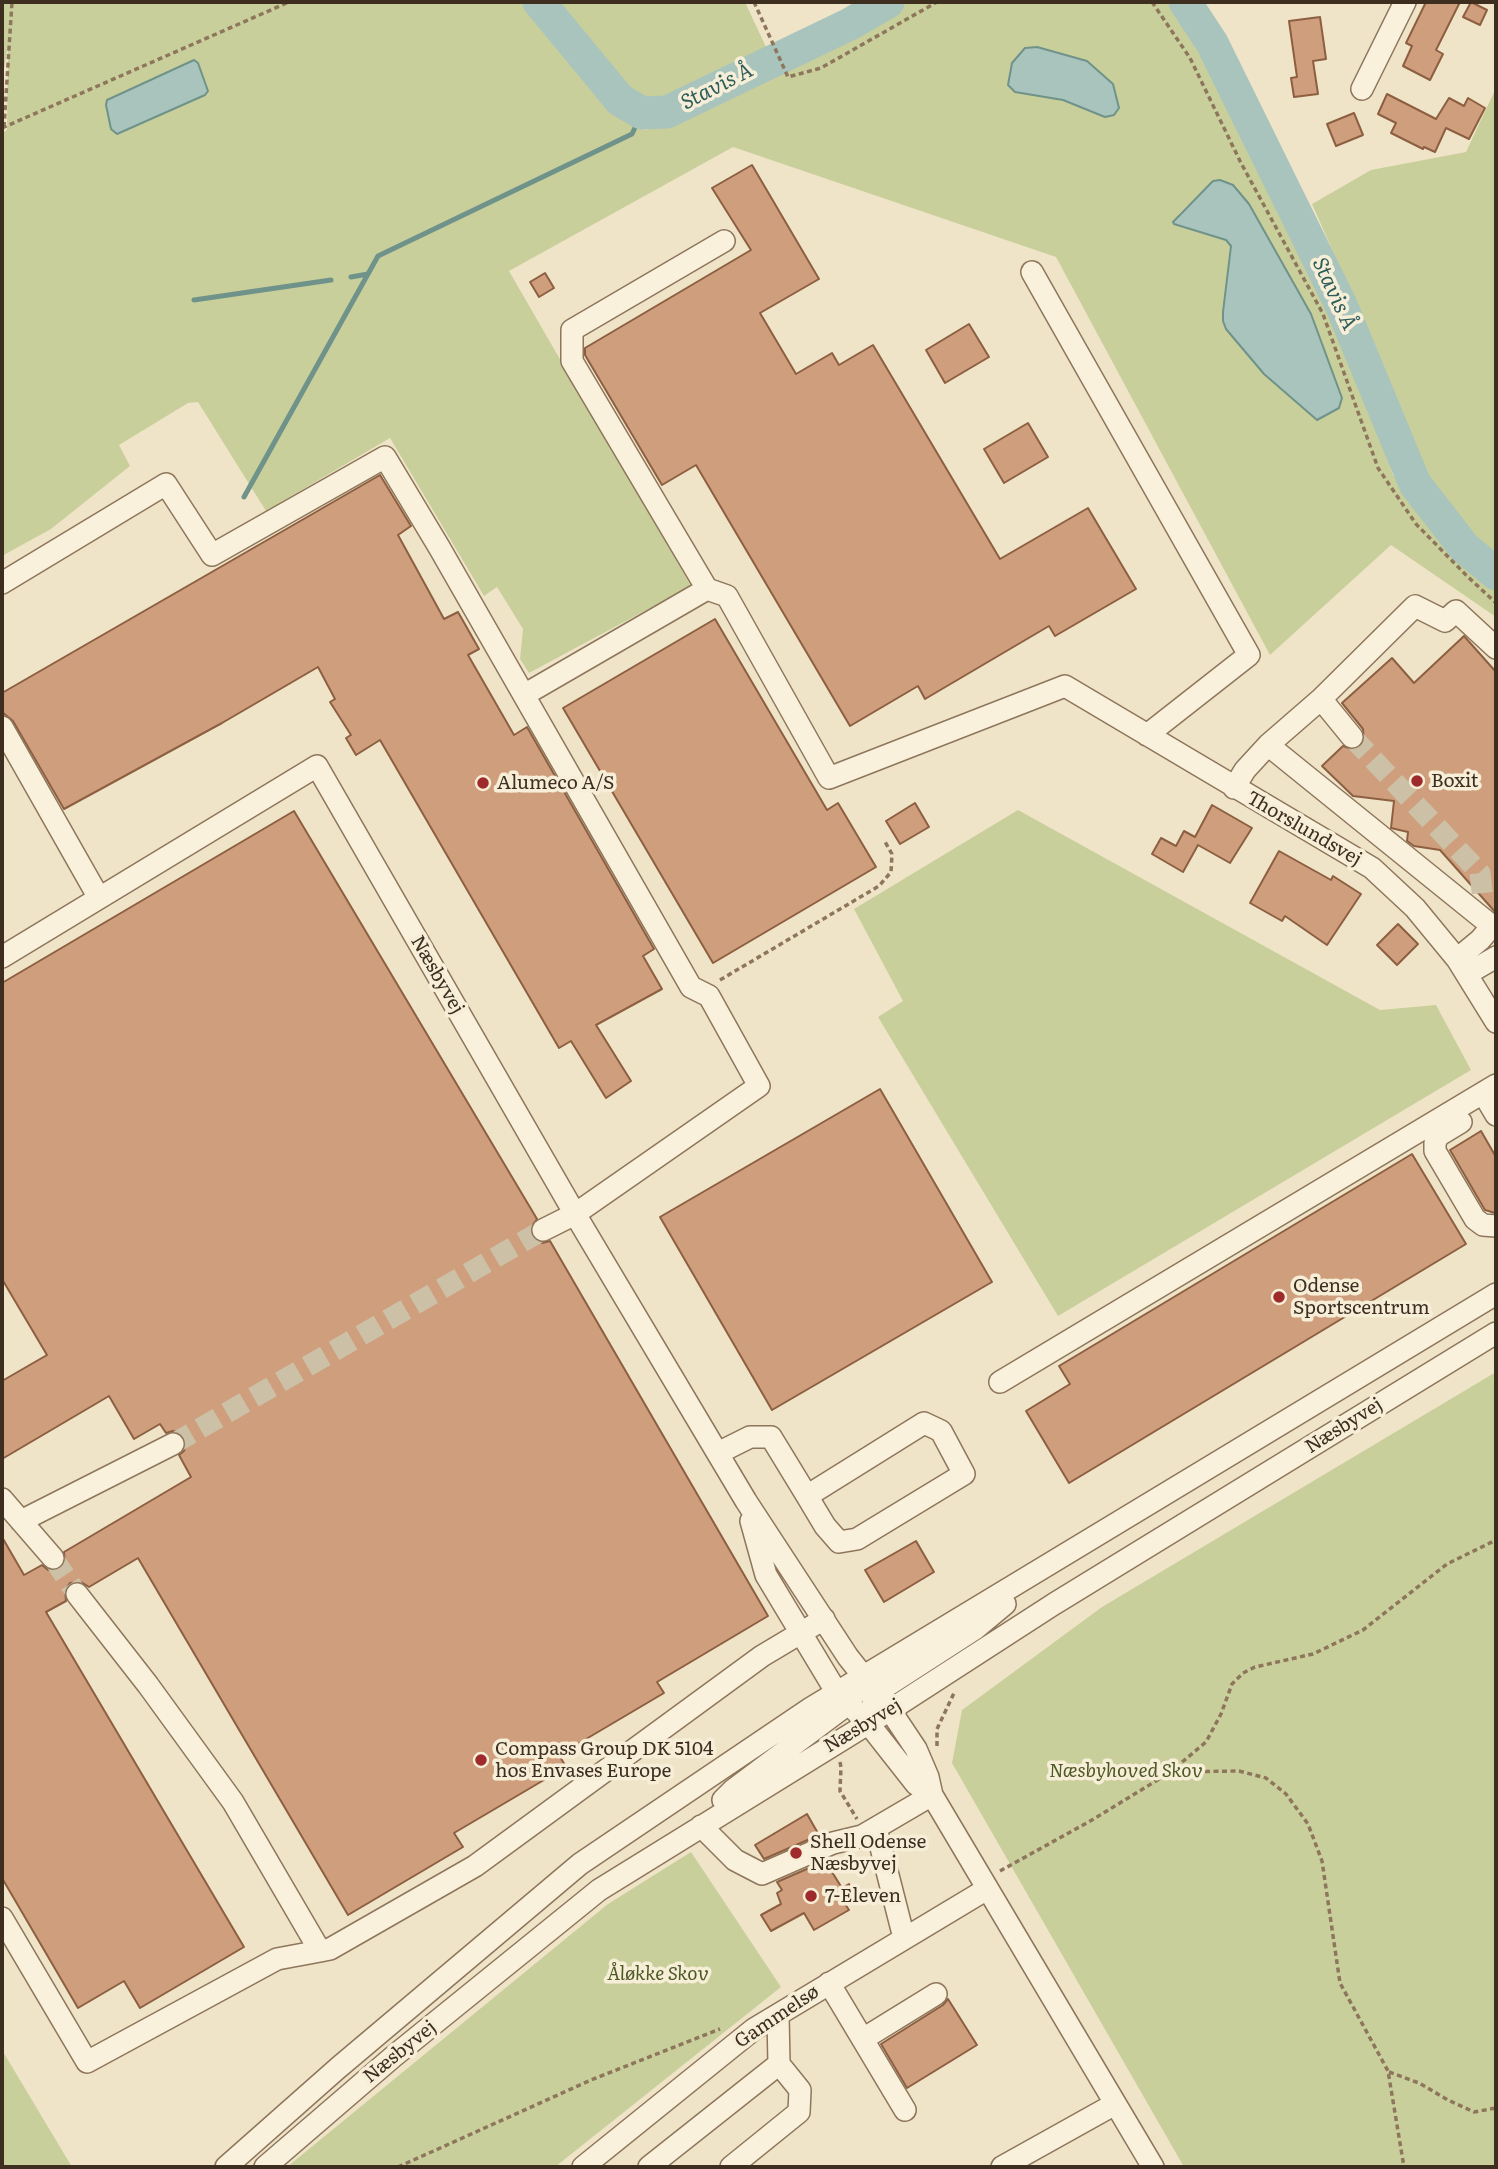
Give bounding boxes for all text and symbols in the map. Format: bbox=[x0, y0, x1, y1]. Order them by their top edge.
water label: Stavis Å bbox=[677, 58, 757, 116]
water label: Stavis Å bbox=[1306, 254, 1362, 334]
place label: Boxit bbox=[1431, 770, 1479, 792]
place label: Alumeco A/S bbox=[497, 772, 614, 794]
marker: Boxit bbox=[1409, 773, 1425, 789]
marker: Alumeco A/S bbox=[475, 775, 491, 791]
street label: Thorslundsvej bbox=[1242, 787, 1366, 871]
street label: Næsbyvej bbox=[405, 932, 469, 1018]
place label: Odense Sportscentrum bbox=[1293, 1275, 1430, 1319]
marker: Odense Sportscentrum bbox=[1271, 1289, 1287, 1305]
street label: Næsbyvej bbox=[1301, 1393, 1387, 1459]
street label: Næsbyvej bbox=[820, 1694, 906, 1758]
place label: Compass Group DK 5104 hos Envases Europe bbox=[495, 1738, 713, 1782]
marker: Compass Group DK 5104 hos Envases Europe bbox=[473, 1752, 489, 1768]
park label: Næsbyhoved Skov bbox=[1049, 1760, 1203, 1782]
place label: Shell Odense Næsbyvej bbox=[810, 1831, 926, 1875]
marker: Shell Odense Næsbyvej bbox=[788, 1845, 804, 1861]
place label: 7-Eleven bbox=[825, 1885, 901, 1907]
marker: 7-Eleven bbox=[803, 1888, 819, 1904]
park label: Åløkke Skov bbox=[607, 1963, 709, 1985]
street label: Gammelsø bbox=[731, 1981, 823, 2053]
street label: Næsbyvej bbox=[359, 2016, 441, 2088]

